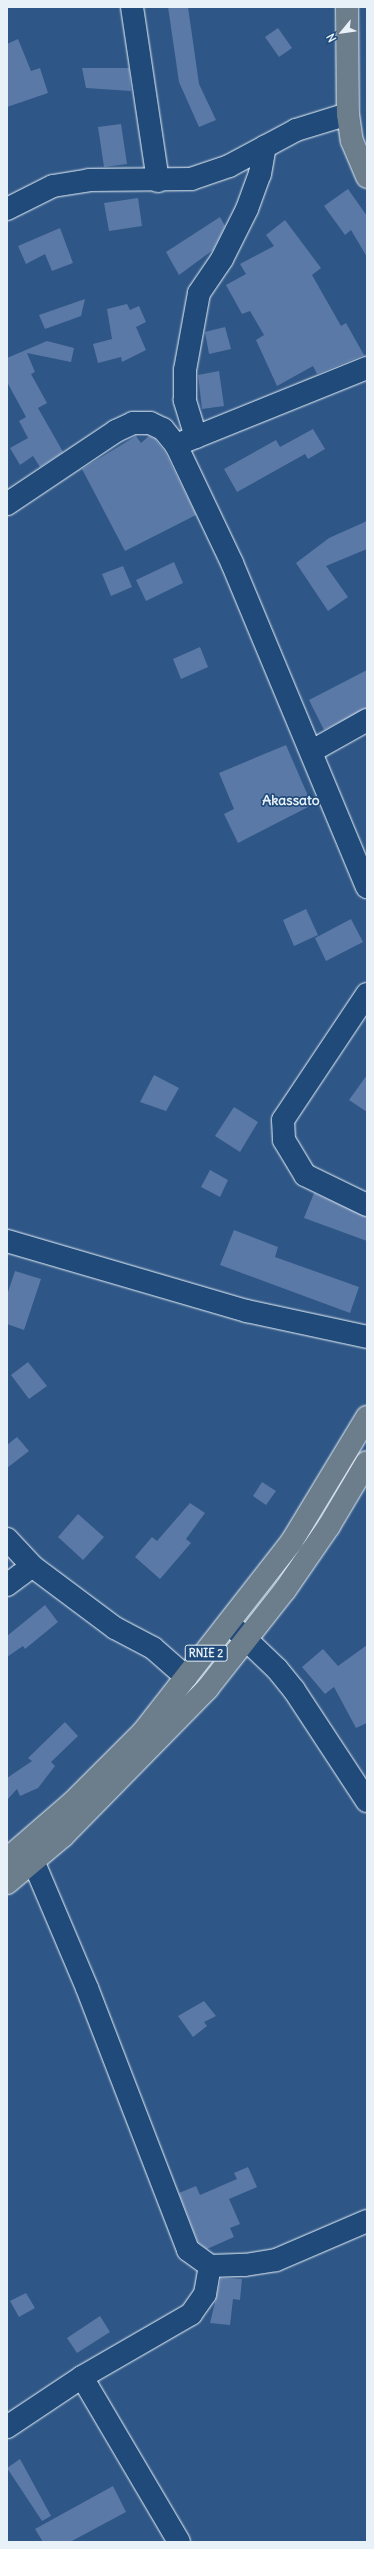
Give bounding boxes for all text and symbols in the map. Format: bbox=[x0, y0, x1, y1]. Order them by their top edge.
north arrow bbox=[322, 12, 362, 52]
text: N bbox=[324, 31, 339, 45]
district label: Akassato bbox=[262, 792, 320, 808]
road number: RNIE 2 bbox=[184, 1644, 228, 1662]

